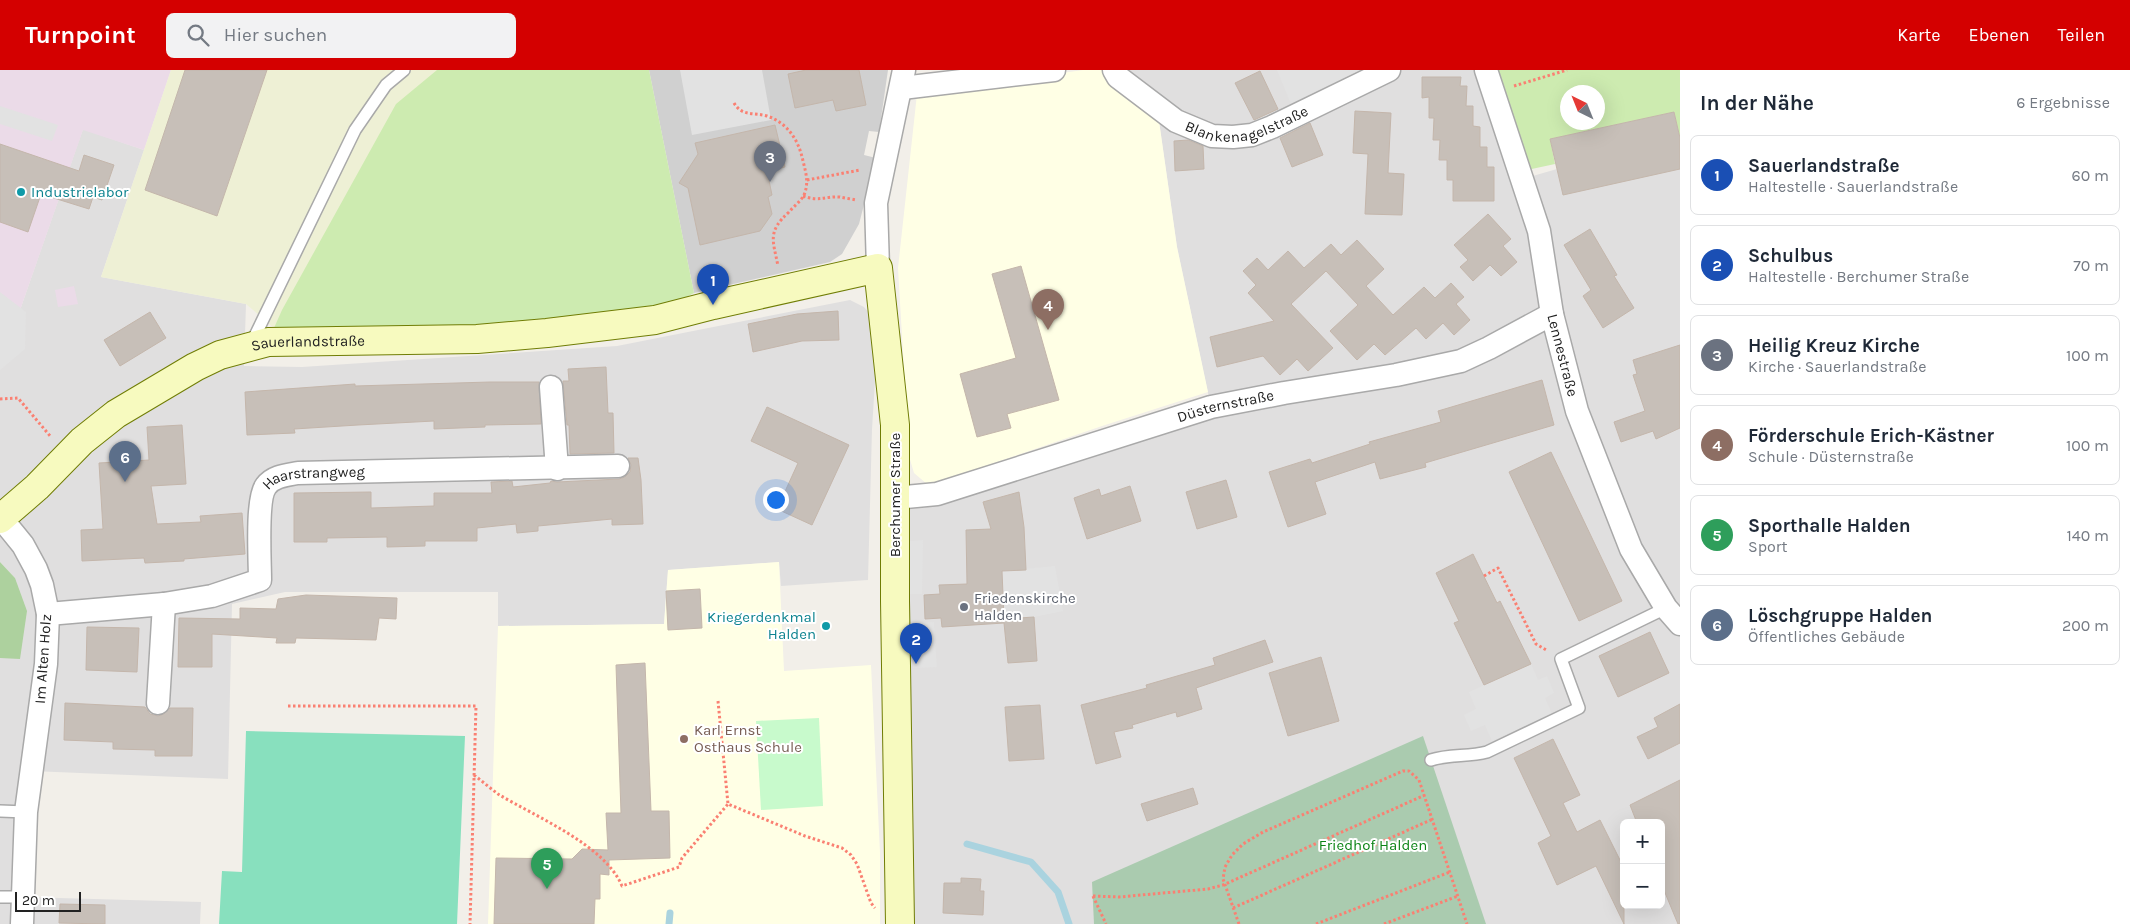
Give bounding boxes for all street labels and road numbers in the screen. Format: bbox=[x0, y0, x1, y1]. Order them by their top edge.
street label: Blankenagelstraße bbox=[1182, 102, 1311, 146]
street label: Lennestraße bbox=[1543, 312, 1582, 398]
street label: Sauerlandstraße bbox=[249, 332, 365, 355]
street label: Düsternstraße bbox=[1175, 386, 1275, 426]
street label: Berchumer Straße bbox=[886, 433, 904, 557]
street label: Haarstrangweg bbox=[258, 463, 365, 493]
street label: Im Alten Holz bbox=[31, 613, 55, 705]

